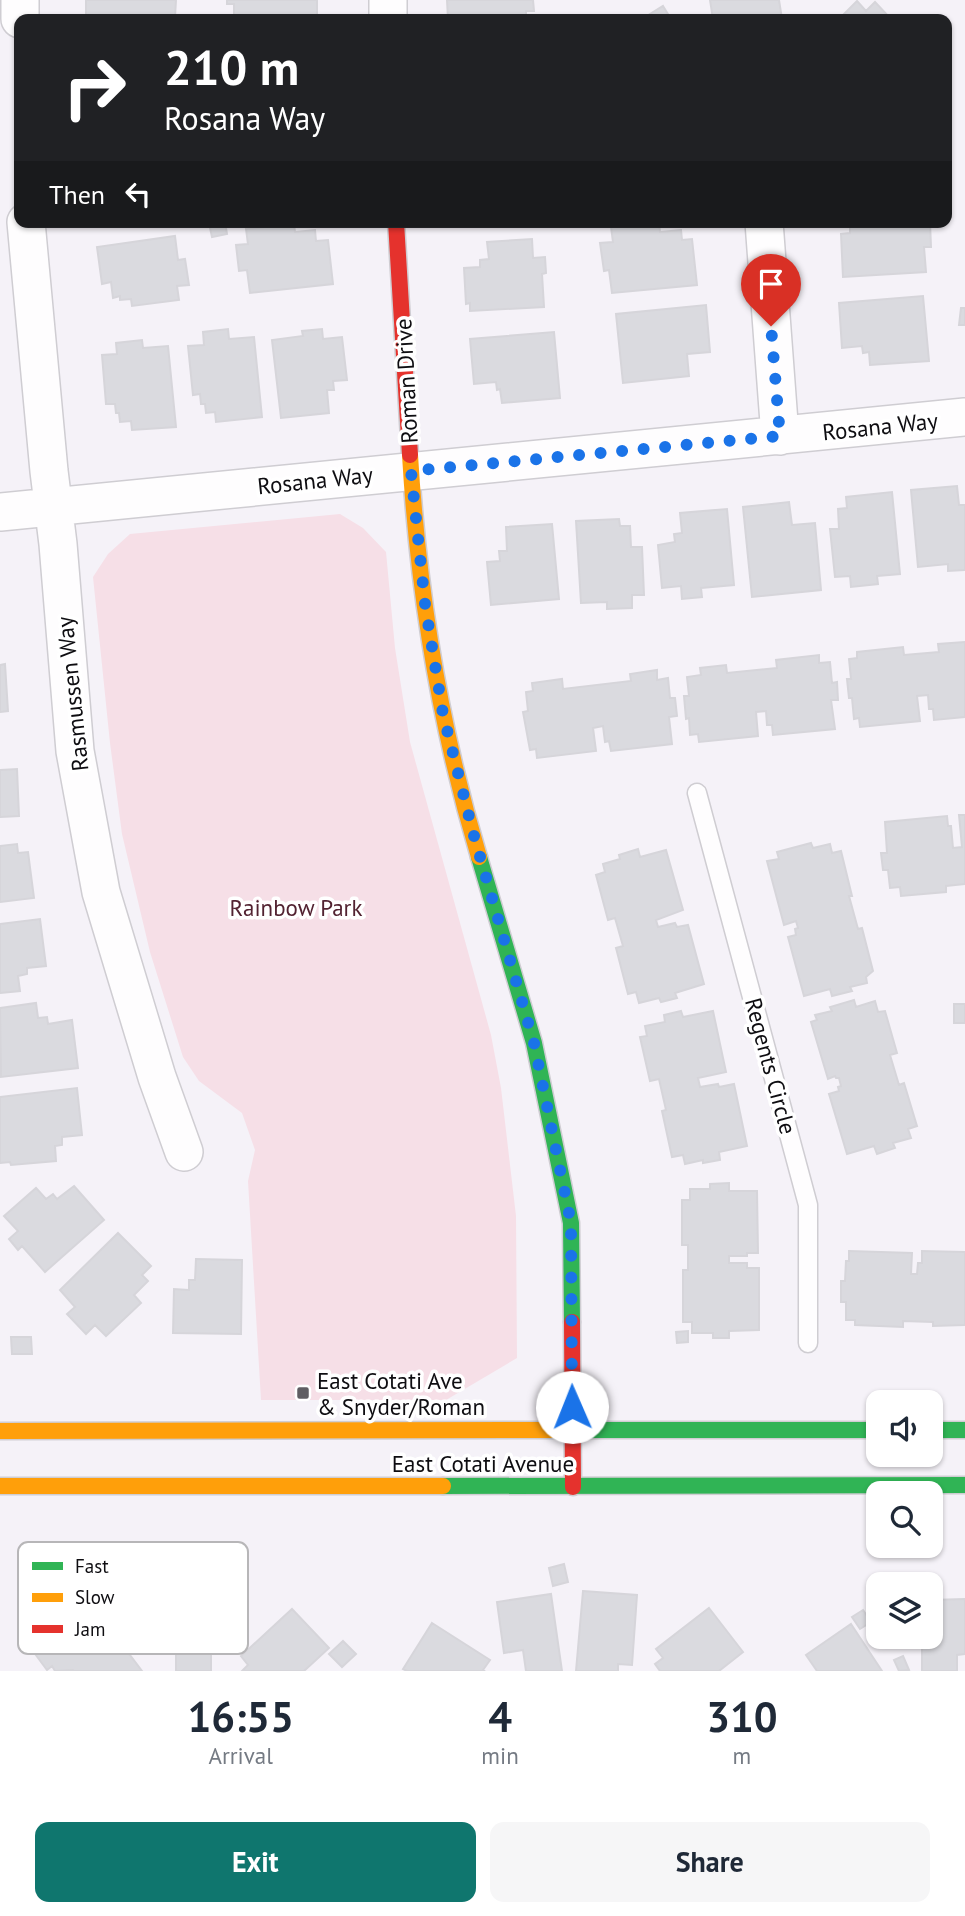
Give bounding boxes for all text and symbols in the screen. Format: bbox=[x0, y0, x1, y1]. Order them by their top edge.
text: 210 m bbox=[164, 35, 299, 99]
icon: right bbox=[49, 42, 140, 133]
text: Rosana Way bbox=[164, 97, 325, 139]
icon: left bbox=[119, 175, 157, 213]
text: Then bbox=[49, 178, 105, 211]
pin bbox=[741, 254, 801, 326]
icon: arrive bbox=[752, 265, 790, 303]
street label: Roman Drive bbox=[388, 318, 424, 444]
street label: Rosana Way bbox=[821, 405, 939, 446]
street label: Rosana Way bbox=[256, 459, 374, 500]
street label: Rasmussen Way bbox=[49, 615, 95, 773]
park label: Rainbow Park bbox=[230, 893, 362, 922]
street label: Regents Circle bbox=[739, 995, 803, 1137]
place label: East Cotati Ave & Snyder/Roman bbox=[317, 1366, 485, 1421]
position arrow bbox=[535, 1370, 609, 1444]
marker: East Cotati Ave & Snyder/Roman bbox=[295, 1385, 311, 1401]
map controls bbox=[866, 1390, 943, 1649]
button: sound bbox=[866, 1390, 943, 1467]
street label: East Cotati Avenue bbox=[392, 1449, 574, 1478]
button: search bbox=[866, 1481, 943, 1558]
legend bbox=[18, 1542, 248, 1654]
text: Fast bbox=[75, 1554, 109, 1578]
button: layers bbox=[866, 1572, 943, 1649]
text: Slow bbox=[75, 1585, 115, 1609]
text: Jam bbox=[74, 1617, 105, 1641]
text: 16:55 bbox=[187, 1689, 294, 1744]
text: 4 bbox=[488, 1689, 512, 1744]
text: 310 bbox=[706, 1689, 778, 1744]
text: Arrival bbox=[208, 1741, 273, 1770]
text: min bbox=[481, 1741, 519, 1770]
text: m bbox=[733, 1741, 751, 1770]
button: Exit bbox=[35, 1822, 476, 1902]
button: Share bbox=[490, 1822, 930, 1902]

